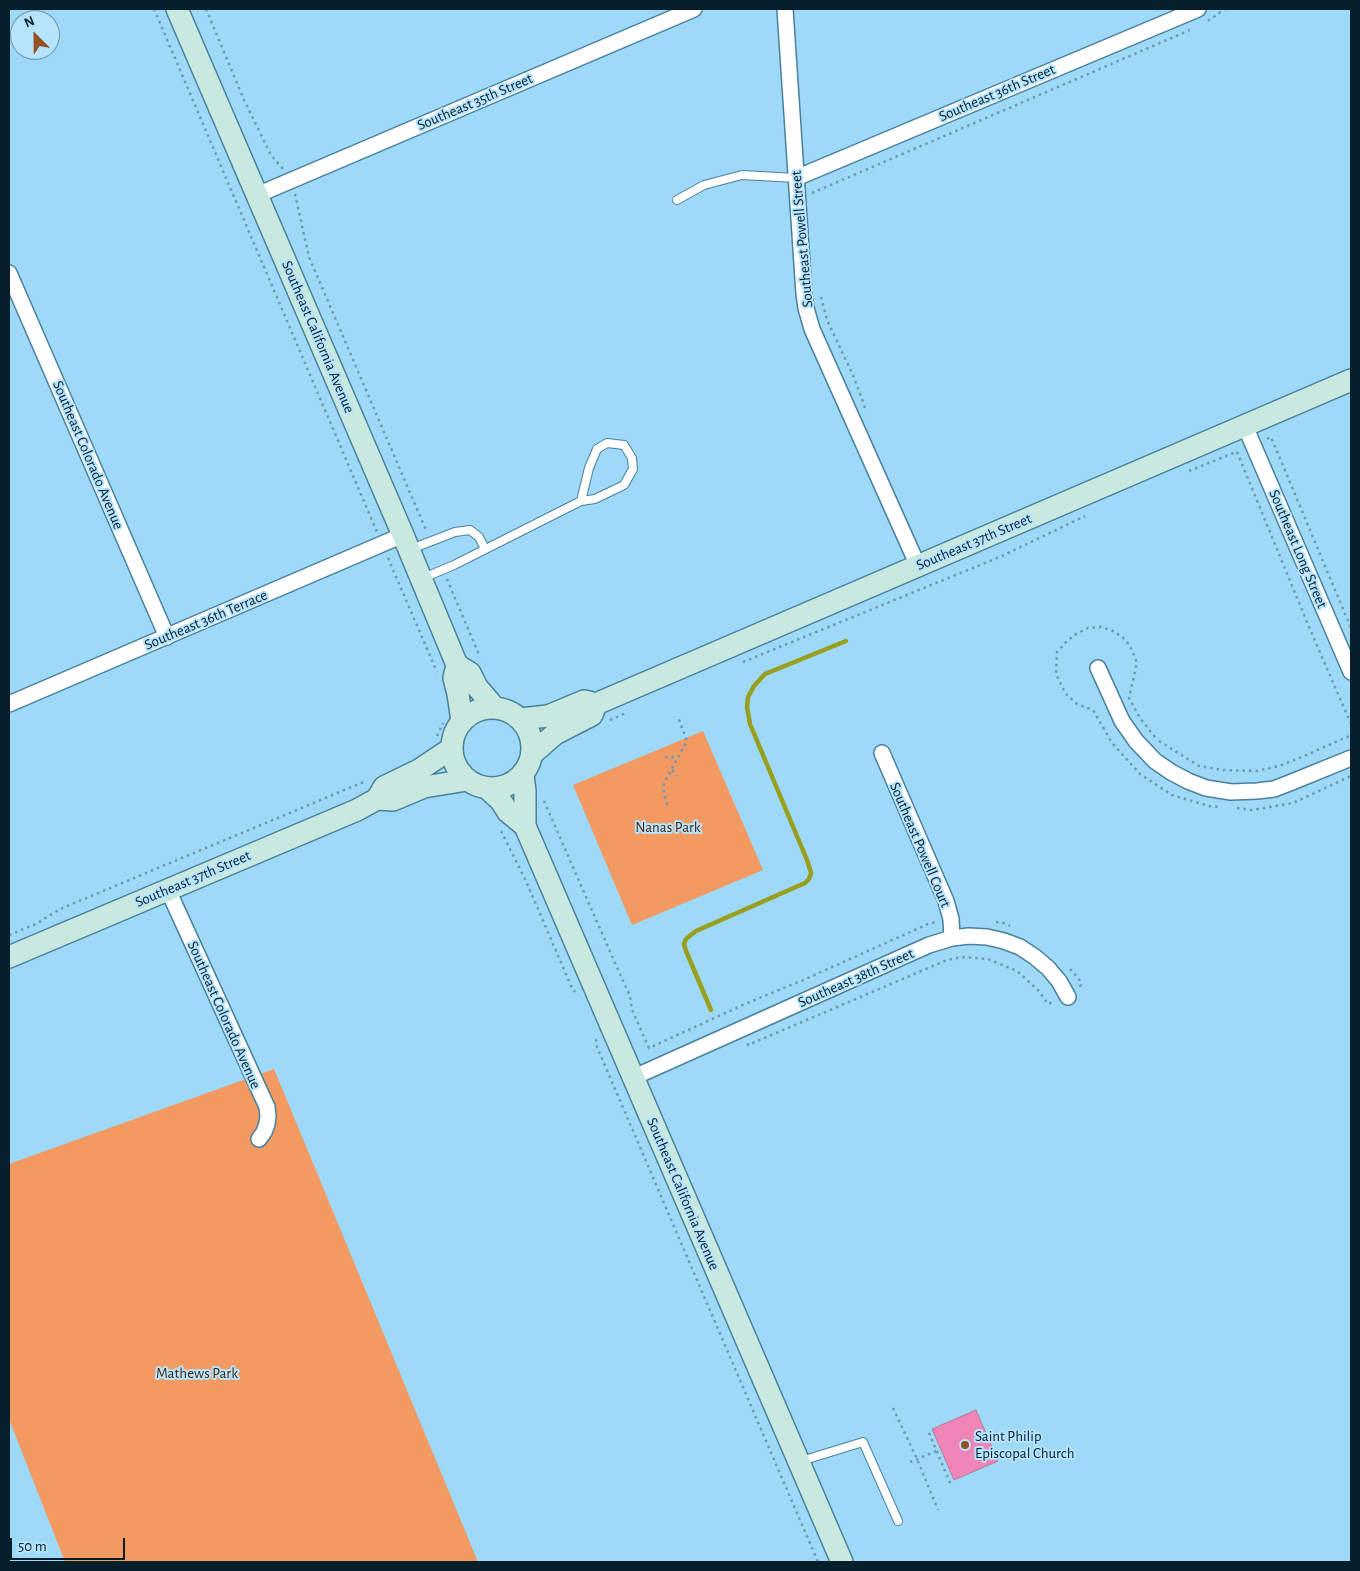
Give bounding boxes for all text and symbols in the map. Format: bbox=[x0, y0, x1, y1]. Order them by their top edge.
north arrow bbox=[10, 10, 60, 60]
text: N bbox=[22, 14, 37, 30]
street label: Southeast 36th Street bbox=[936, 60, 1058, 126]
street label: Southeast 35th Street bbox=[414, 70, 536, 134]
street label: Southeast Powell Street bbox=[787, 170, 817, 308]
street label: Southeast California Avenue bbox=[278, 258, 358, 416]
street label: Southeast Colorado Avenue bbox=[49, 378, 127, 532]
street label: Southeast Long Street bbox=[1265, 487, 1331, 611]
street label: Southeast 37th Street bbox=[913, 510, 1035, 574]
street label: Southeast 36th Terrace bbox=[142, 586, 270, 654]
street label: Southeast Powell Court bbox=[886, 780, 954, 910]
park label: Nanas Park bbox=[635, 818, 701, 836]
street label: Southeast 37th Street bbox=[132, 847, 254, 911]
street label: Southeast Colorado Avenue bbox=[183, 938, 265, 1092]
street label: Southeast 38th Street bbox=[795, 944, 917, 1012]
street label: Southeast California Avenue bbox=[643, 1115, 723, 1273]
park label: Mathews Park bbox=[156, 1364, 238, 1382]
place label: Saint Philip Episcopal Church bbox=[975, 1427, 1074, 1462]
marker: Saint Philip Episcopal Church bbox=[959, 1439, 971, 1451]
scale bar bbox=[12, 1528, 128, 1560]
text: 50 m bbox=[18, 1539, 47, 1554]

